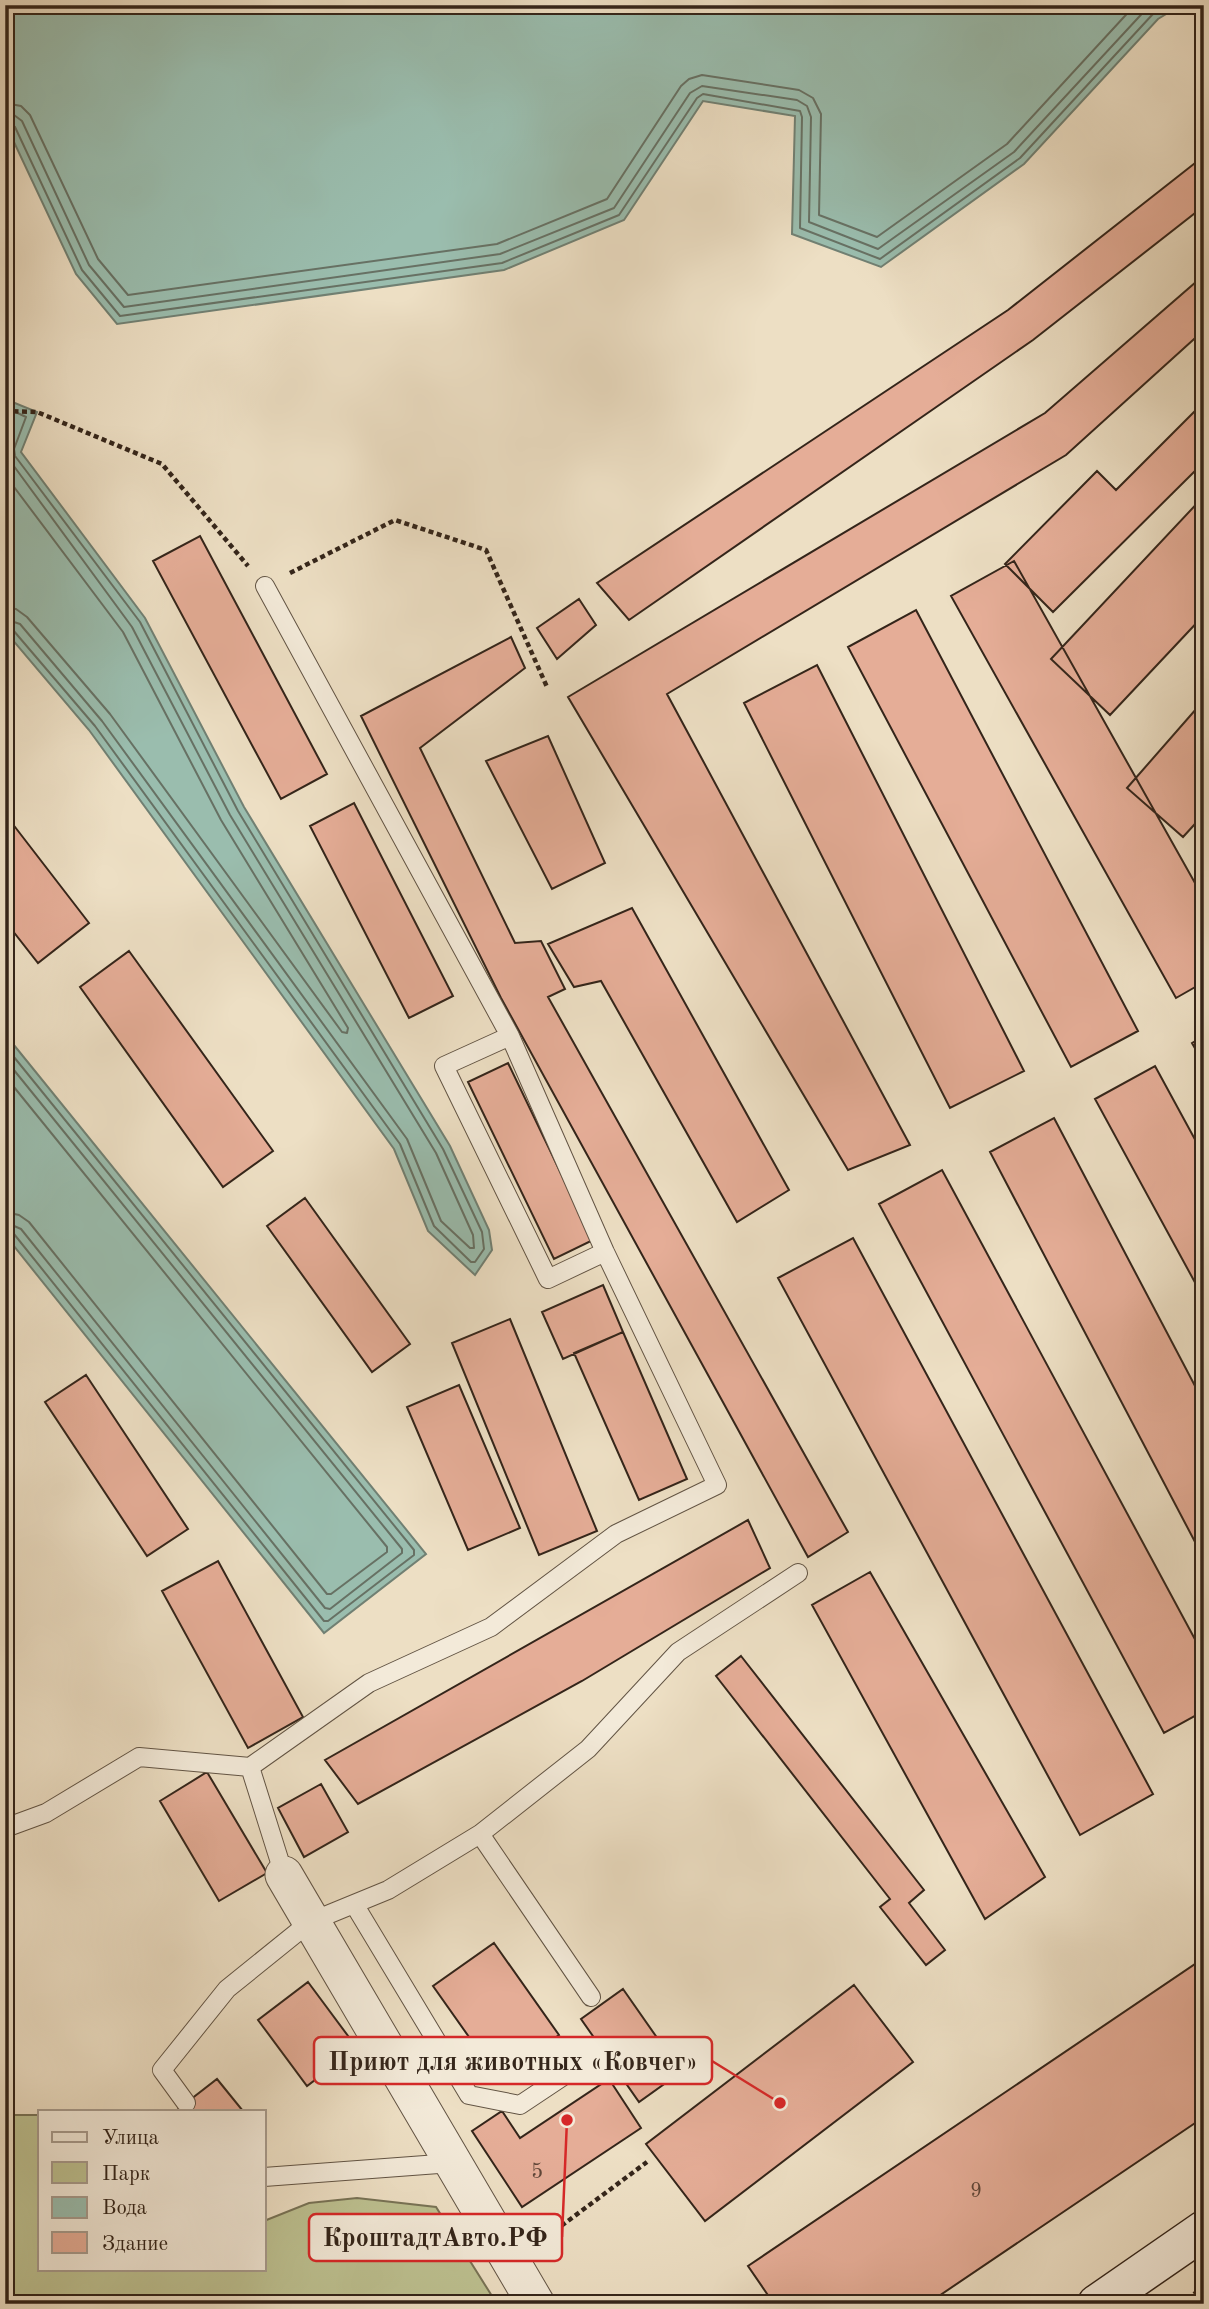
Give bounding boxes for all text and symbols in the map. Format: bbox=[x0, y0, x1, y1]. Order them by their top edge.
callout: Приют для животных «Ковчег» bbox=[314, 2037, 712, 2084]
text: Приют для животных «Ковчег» bbox=[328, 2050, 698, 2076]
legend bbox=[38, 2110, 266, 2270]
text: Улица bbox=[102, 2128, 159, 2149]
house number: 5 bbox=[531, 2162, 543, 2183]
text: Парк bbox=[102, 2164, 151, 2185]
house number: 9 bbox=[970, 2181, 982, 2202]
text: Вода bbox=[102, 2198, 147, 2219]
callout: КроштадтАвто.РФ bbox=[309, 2214, 562, 2261]
text: КроштадтАвто.РФ bbox=[322, 2226, 548, 2252]
text: Здание bbox=[102, 2234, 168, 2255]

